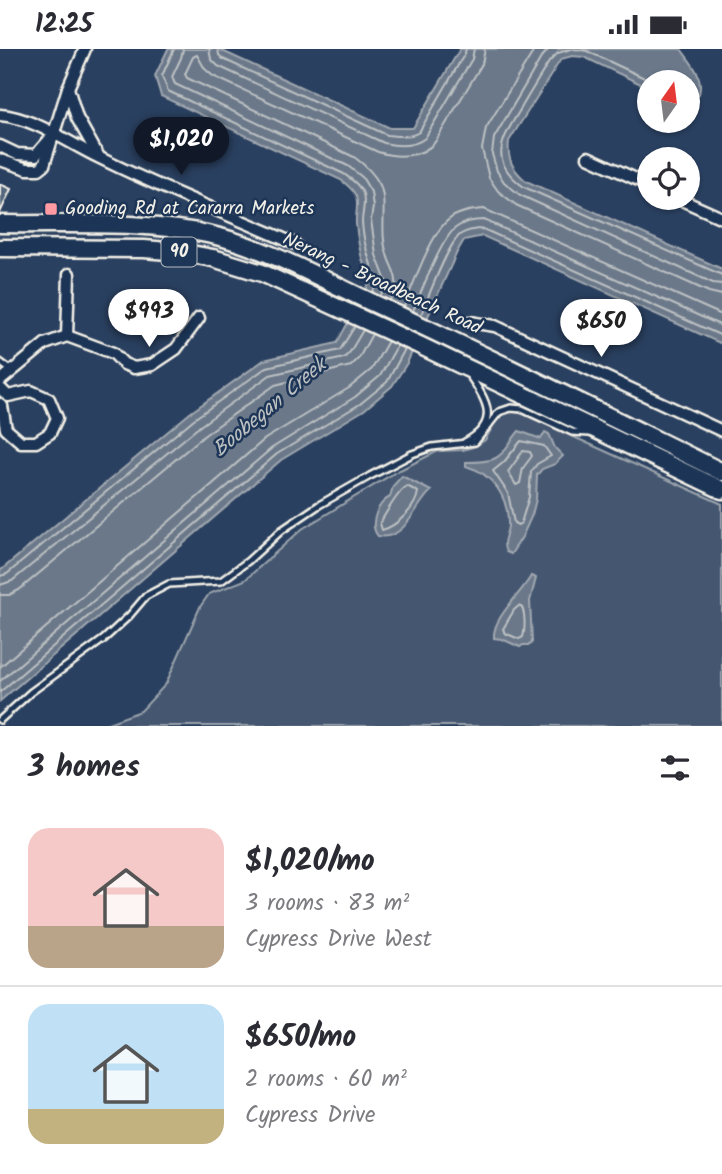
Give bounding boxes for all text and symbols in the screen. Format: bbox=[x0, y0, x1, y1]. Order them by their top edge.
text: 12:25 bbox=[35, 4, 93, 46]
north arrow bbox=[637, 70, 700, 133]
map controls bbox=[637, 70, 700, 210]
pin: $1,020 bbox=[124, 117, 238, 177]
text: $1,020 bbox=[149, 122, 213, 158]
button: locate bbox=[637, 147, 700, 210]
place label: Gooding Rd at Cararra Markets bbox=[65, 194, 314, 224]
marker: Gooding Rd at Cararra Markets bbox=[43, 201, 59, 217]
street label: Nerang - Broadbeach Road bbox=[277, 225, 487, 344]
road number: 90 bbox=[162, 237, 196, 267]
pin: $993 bbox=[108, 289, 190, 349]
text: $993 bbox=[124, 294, 174, 330]
pin: $650 bbox=[560, 299, 642, 359]
text: $650 bbox=[576, 304, 626, 340]
water label: Boobegan Creek bbox=[206, 348, 337, 466]
text: 3 homes bbox=[28, 744, 140, 792]
icon: filters bbox=[656, 749, 694, 787]
text: $1,020/mo bbox=[245, 838, 375, 886]
icon: home bbox=[84, 856, 168, 940]
text: 3 rooms · 83 m² bbox=[245, 886, 409, 922]
text: Cypress Drive West bbox=[245, 922, 432, 958]
text: $650/mo bbox=[245, 1014, 356, 1062]
icon: home bbox=[84, 1032, 168, 1116]
text: 2 rooms · 60 m² bbox=[245, 1062, 407, 1098]
text: Cypress Drive bbox=[245, 1098, 375, 1134]

